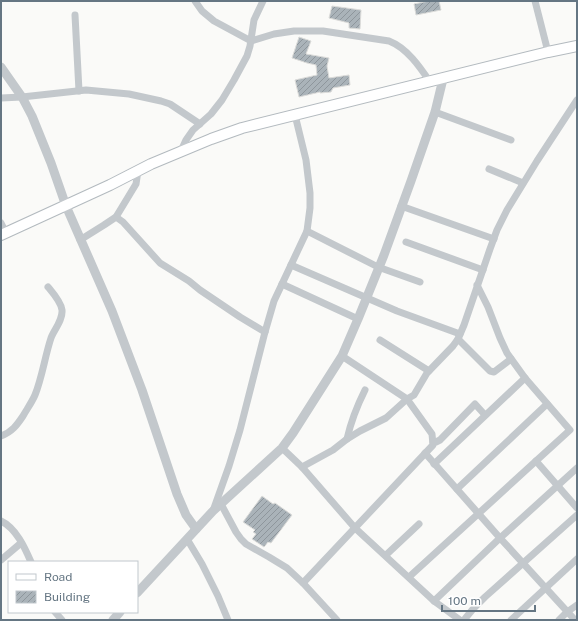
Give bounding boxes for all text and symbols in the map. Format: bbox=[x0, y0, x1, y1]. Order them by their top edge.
legend bbox=[8, 561, 138, 613]
text: Road bbox=[44, 570, 72, 584]
scale bar bbox=[442, 587, 535, 613]
text: Building bbox=[44, 590, 90, 604]
text: 100 m bbox=[448, 594, 481, 608]

